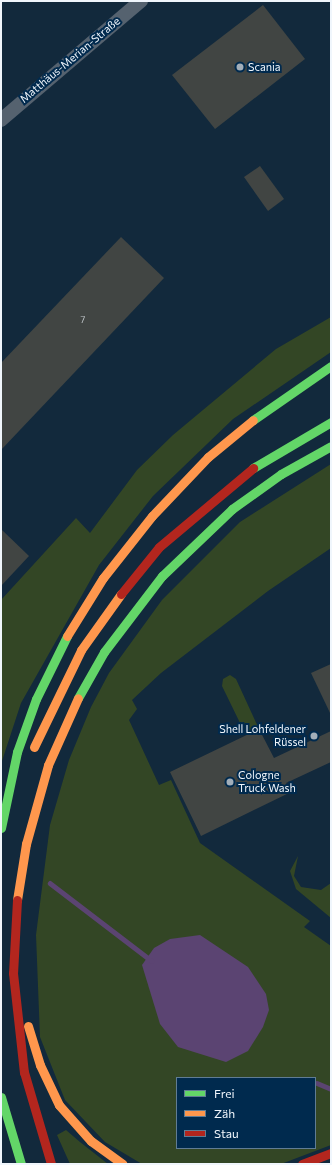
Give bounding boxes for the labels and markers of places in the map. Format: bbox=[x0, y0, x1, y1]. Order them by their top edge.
place label: Scania bbox=[248, 60, 281, 74]
marker: Scania bbox=[235, 62, 245, 72]
place label: Shell Lohfeldener Rüssel bbox=[219, 723, 306, 749]
marker: Shell Lohfeldener Rüssel bbox=[309, 731, 319, 741]
place label: Cologne Truck Wash bbox=[238, 769, 296, 795]
marker: Cologne Truck Wash bbox=[225, 777, 235, 787]

